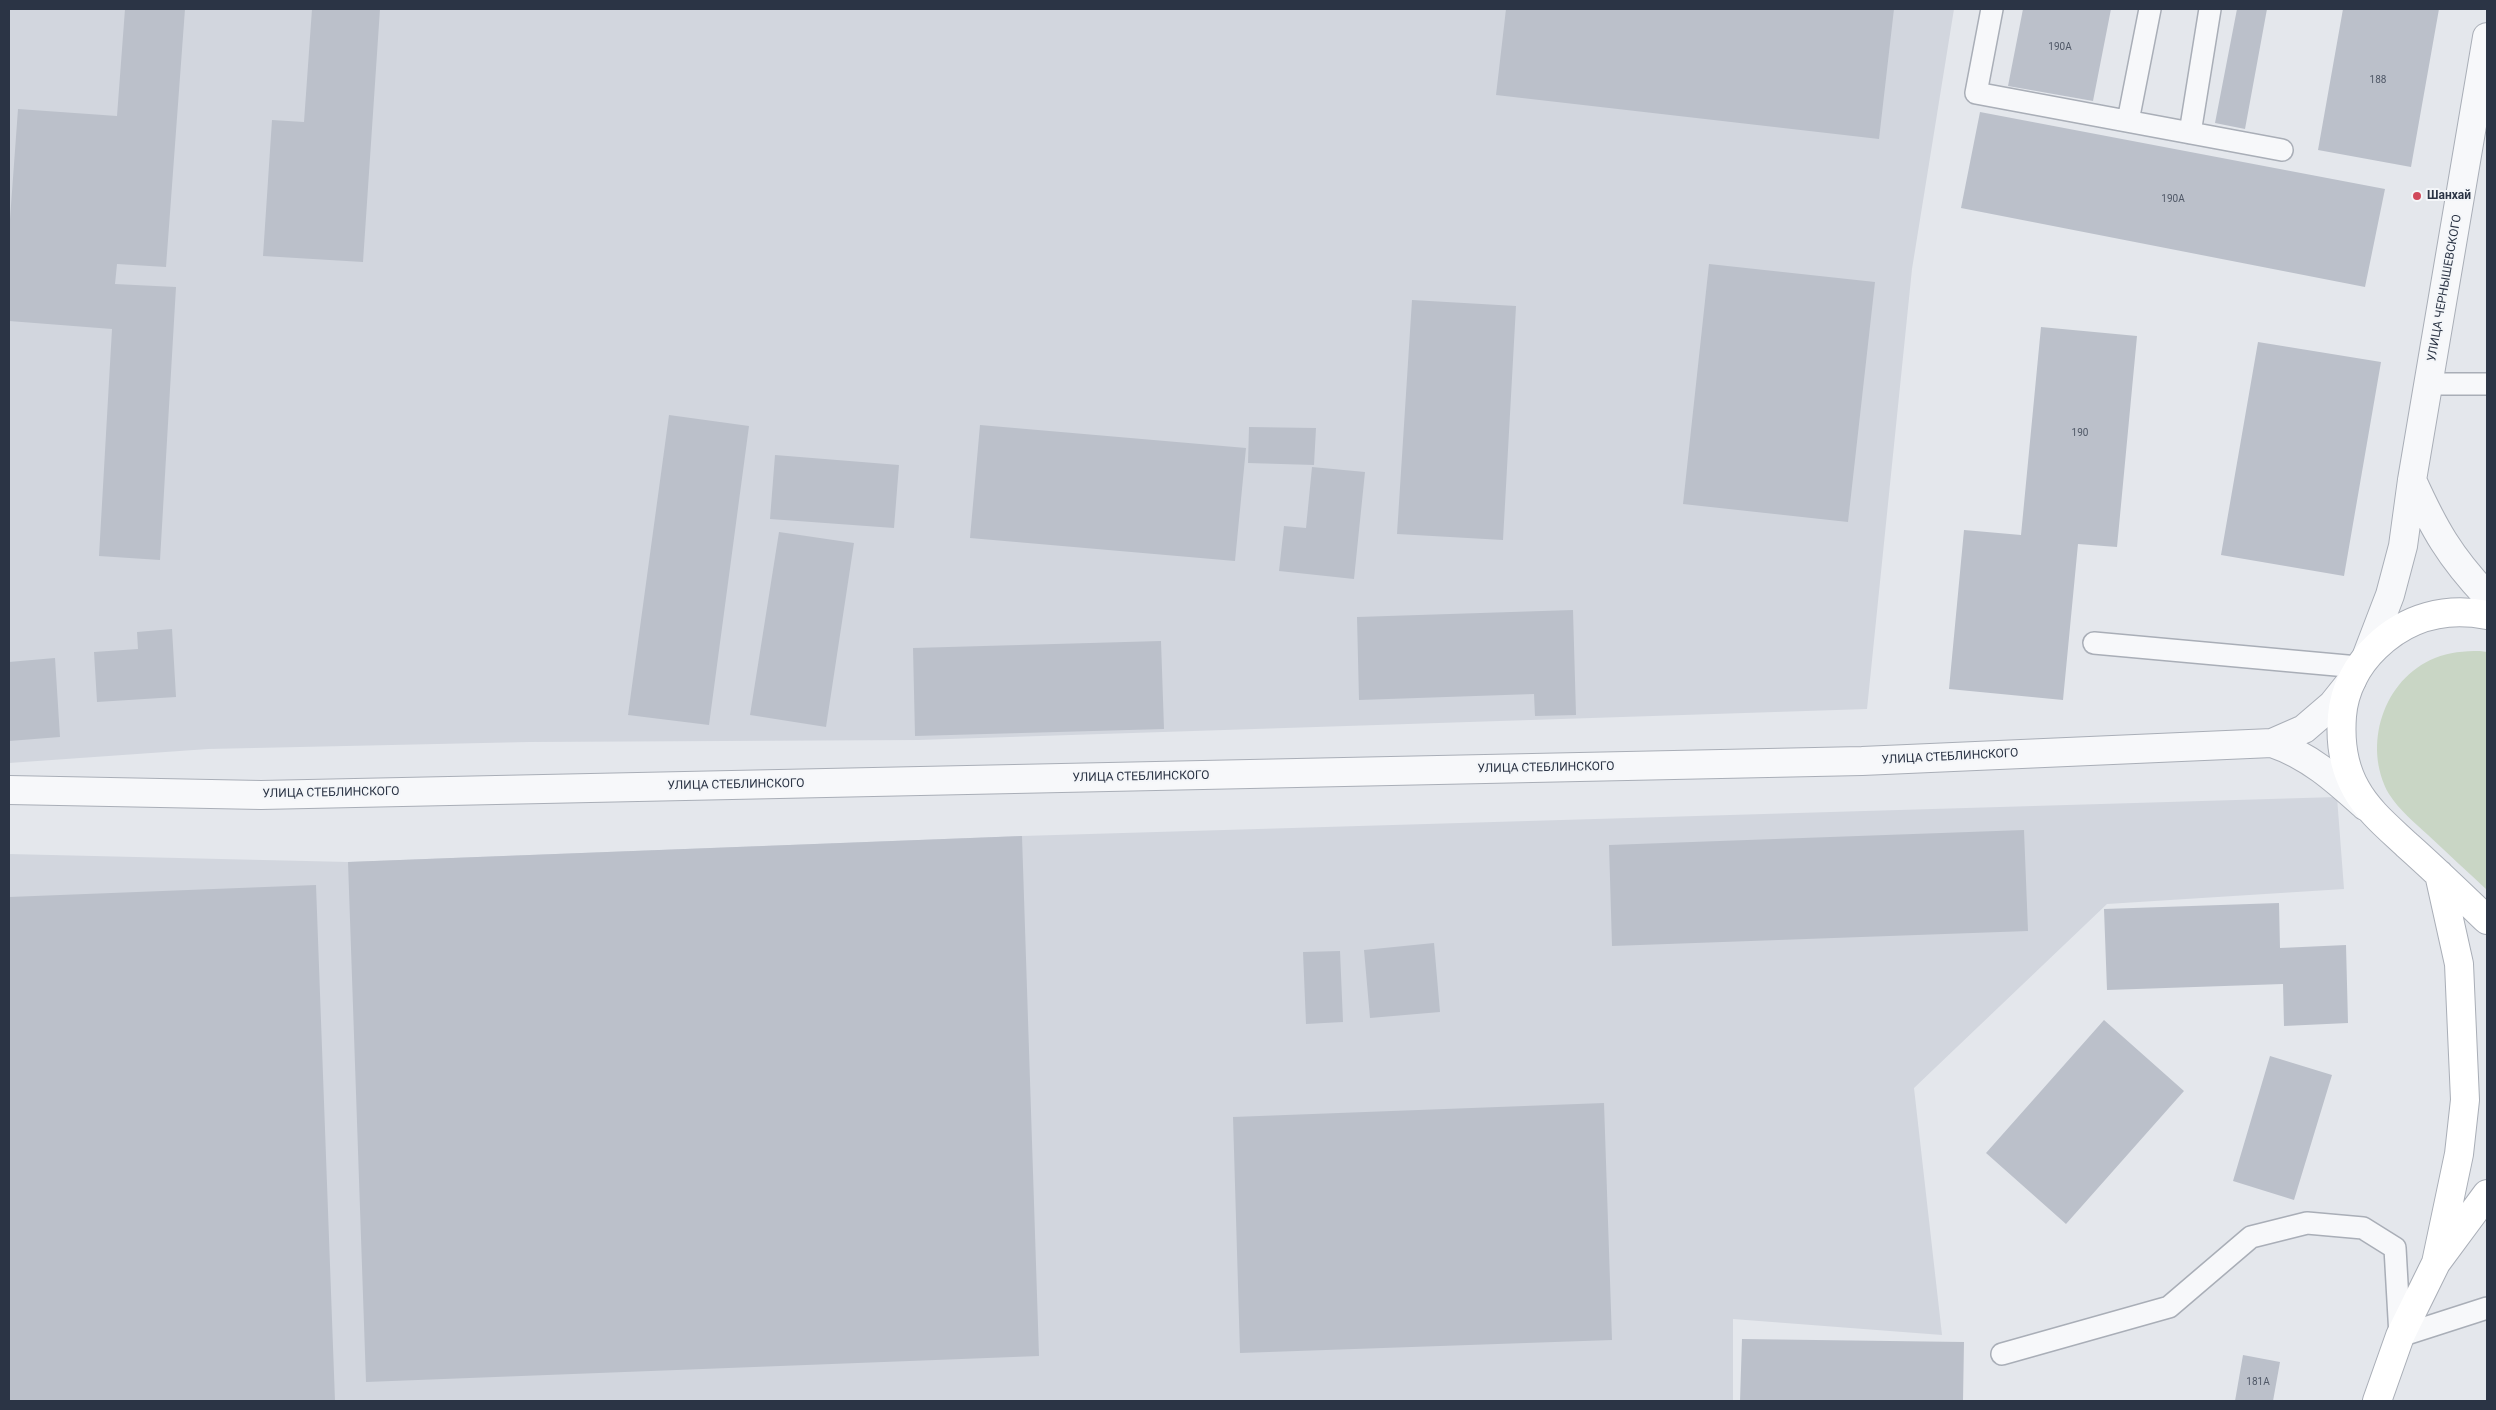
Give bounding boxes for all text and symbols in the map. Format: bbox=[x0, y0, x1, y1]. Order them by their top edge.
house number: 190А bbox=[2048, 41, 2072, 53]
house number: 188 bbox=[2370, 74, 2386, 86]
place label: Шанхай bbox=[2427, 189, 2471, 203]
marker: Шанхай bbox=[2411, 190, 2423, 202]
house number: 190А bbox=[2161, 193, 2185, 205]
street label: УЛИЦА ЧЕРНЫШЕВСКОГО bbox=[2425, 213, 2465, 363]
house number: 190 bbox=[2072, 427, 2088, 439]
street label: УЛИЦА СТЕБЛИНСКОГО bbox=[1881, 746, 2019, 768]
street label: УЛИЦА СТЕБЛИНСКОГО bbox=[1477, 760, 1615, 776]
street label: УЛИЦА СТЕБЛИНСКОГО bbox=[1072, 769, 1210, 785]
street label: УЛИЦА СТЕБЛИНСКОГО bbox=[667, 777, 805, 793]
street label: УЛИЦА СТЕБЛИНСКОГО bbox=[262, 785, 400, 801]
house number: 181А bbox=[2246, 1376, 2270, 1388]

